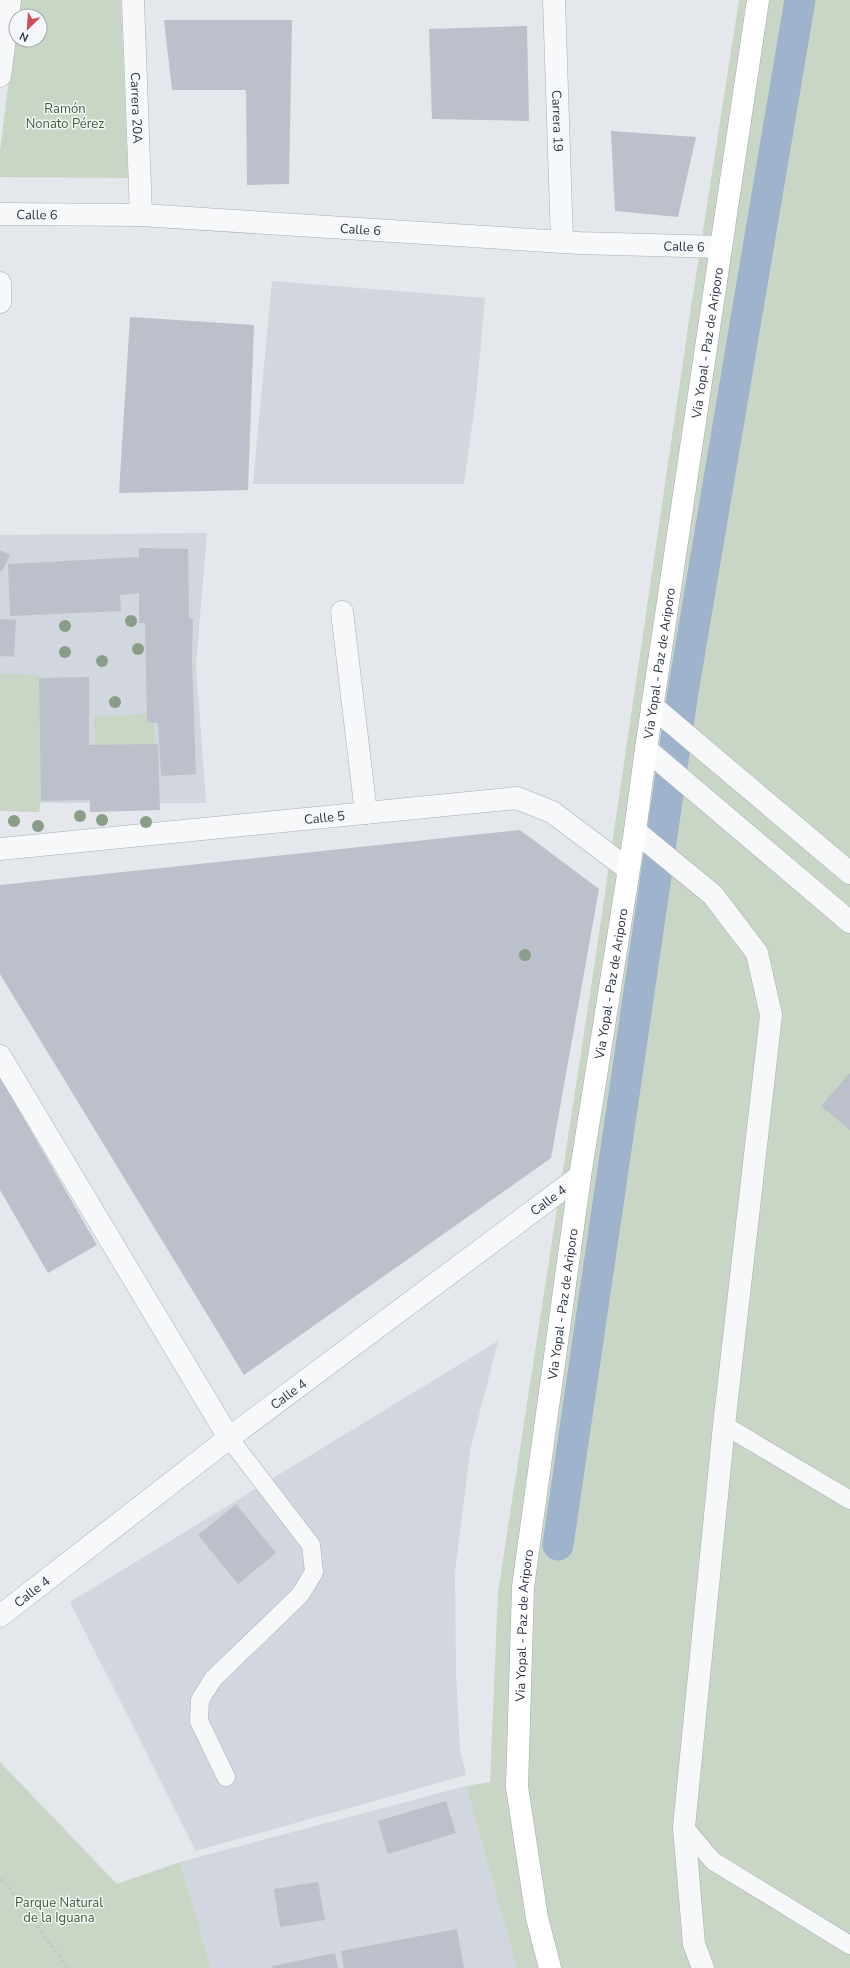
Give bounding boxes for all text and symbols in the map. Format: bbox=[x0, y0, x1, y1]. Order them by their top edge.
north arrow bbox=[8, 8, 48, 48]
text: N bbox=[17, 28, 31, 45]
street label: Carrera 20A bbox=[126, 72, 146, 145]
street label: Carrera 19 bbox=[547, 90, 567, 152]
park label: Ramón Nonato Pérez bbox=[26, 100, 104, 133]
street label: Calle 6 bbox=[16, 206, 58, 224]
street label: Calle 6 bbox=[339, 220, 382, 240]
street label: Calle 6 bbox=[663, 237, 705, 257]
street label: Via Yopal - Paz de Ariporo bbox=[687, 266, 728, 421]
street label: Via Yopal - Paz de Ariporo bbox=[639, 587, 680, 741]
street label: Calle 5 bbox=[303, 807, 346, 829]
street label: Via Yopal - Paz de Ariporo bbox=[591, 907, 633, 1062]
street label: Calle 4 bbox=[527, 1181, 571, 1220]
street label: Via Yopal - Paz de Ariporo bbox=[544, 1227, 583, 1382]
street label: Calle 4 bbox=[267, 1375, 311, 1414]
street label: Via Yopal - Paz de Ariporo bbox=[512, 1548, 538, 1703]
street label: Calle 4 bbox=[10, 1572, 54, 1612]
park label: Parque Natural de la Iguana bbox=[15, 1894, 103, 1927]

